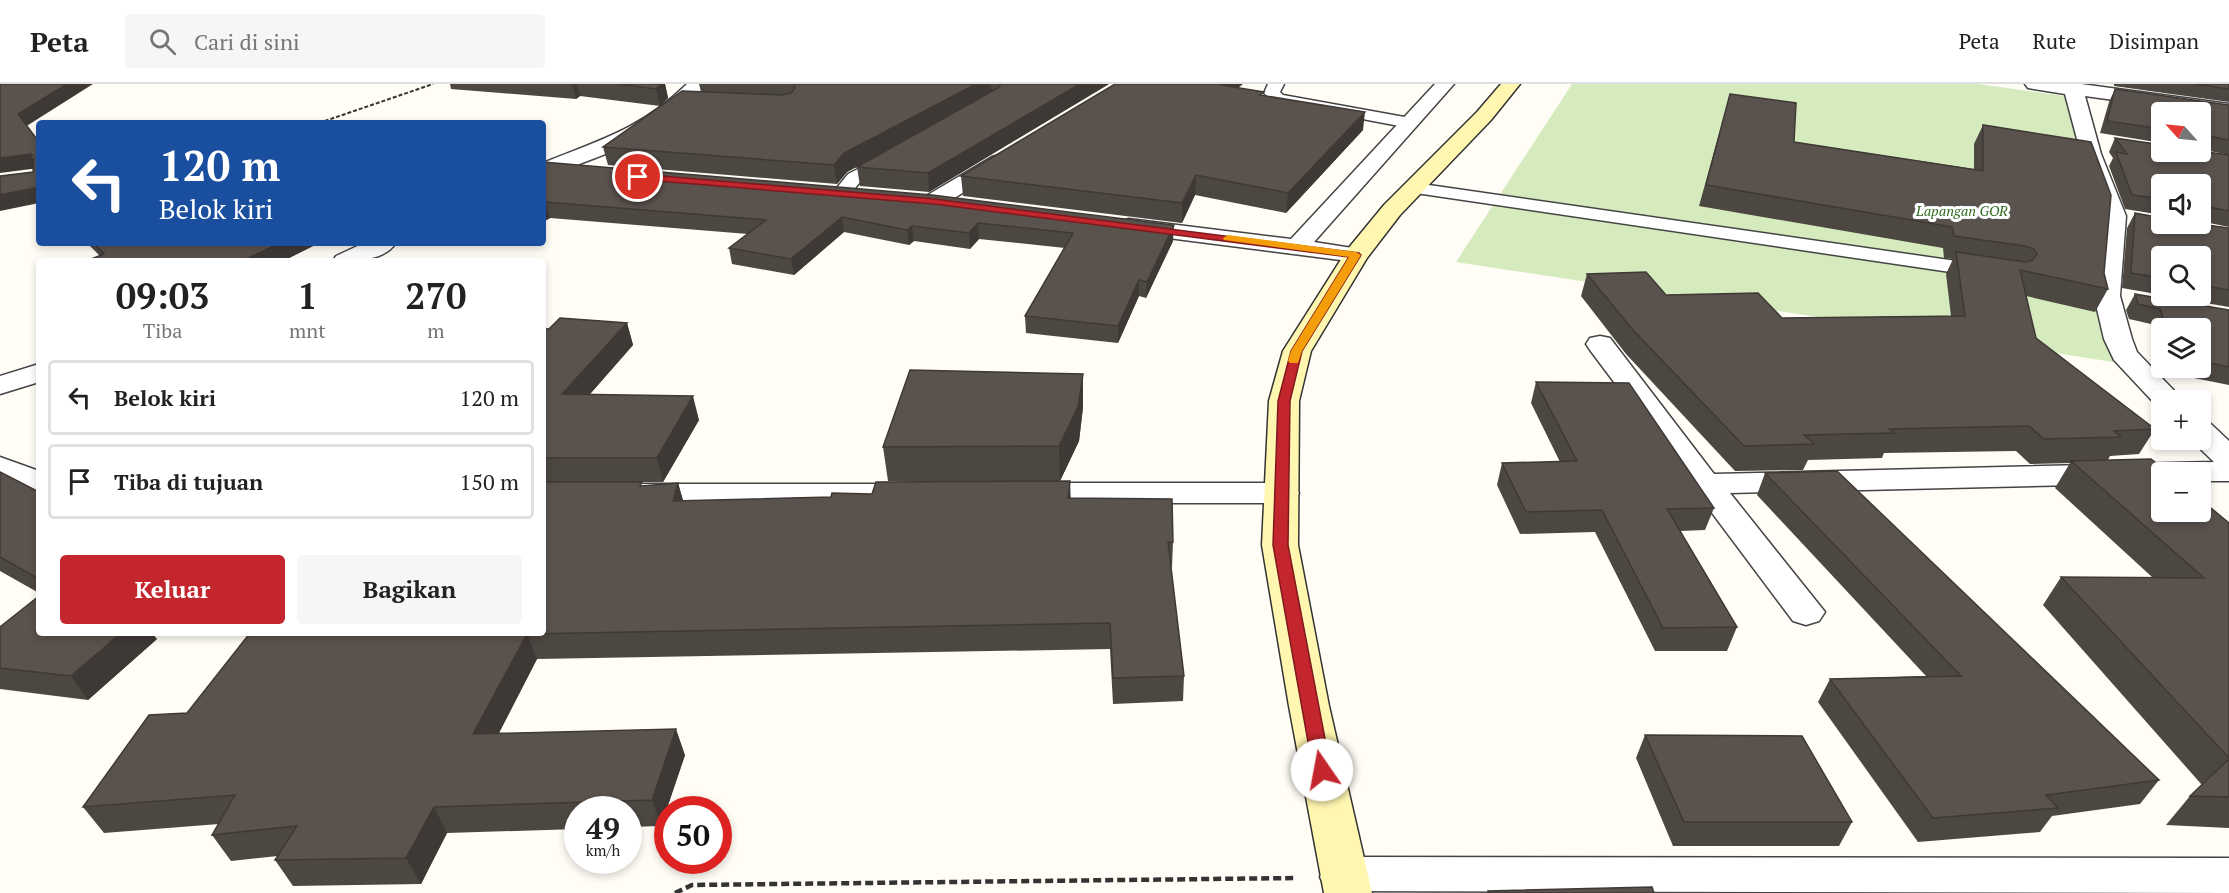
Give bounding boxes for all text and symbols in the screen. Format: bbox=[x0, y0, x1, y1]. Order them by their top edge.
search box bbox=[125, 14, 545, 68]
text: Peta bbox=[30, 23, 89, 60]
icon: search bbox=[146, 25, 179, 58]
text: Cari di sini bbox=[194, 27, 300, 56]
text: Peta bbox=[1959, 27, 2000, 55]
text: Rute bbox=[2033, 27, 2076, 55]
text: Disimpan bbox=[2109, 27, 2199, 55]
north arrow bbox=[2151, 102, 2211, 162]
map controls bbox=[2151, 102, 2211, 522]
text: 120 m bbox=[159, 137, 280, 193]
icon: left bbox=[60, 144, 138, 222]
pin bbox=[612, 151, 663, 202]
icon: arrive bbox=[621, 160, 654, 193]
button: sound bbox=[2151, 174, 2211, 234]
text: Belok kiri bbox=[159, 191, 273, 227]
park label: Lapangan GOR bbox=[1915, 201, 2008, 220]
button: search bbox=[2151, 246, 2211, 306]
text: 09:03 bbox=[116, 272, 209, 319]
text: 1 bbox=[297, 272, 318, 319]
text: 270 bbox=[405, 272, 466, 319]
text: Tiba bbox=[143, 317, 182, 344]
text: mnt bbox=[289, 317, 326, 344]
text: m bbox=[427, 317, 444, 344]
button: layers bbox=[2151, 318, 2211, 378]
icon: left bbox=[63, 381, 96, 414]
text: Belok kiri bbox=[114, 383, 216, 412]
text: 120 m bbox=[459, 383, 519, 412]
button: + bbox=[2151, 390, 2211, 450]
button: − bbox=[2151, 462, 2211, 522]
icon: arrive bbox=[63, 465, 96, 498]
text: Tiba di tujuan bbox=[114, 467, 263, 496]
text: 150 m bbox=[459, 467, 519, 496]
button: Keluar bbox=[60, 555, 285, 624]
button: Bagikan bbox=[297, 555, 522, 624]
position arrow bbox=[1290, 738, 1354, 802]
speed limit sign: 50 bbox=[654, 796, 732, 874]
text: 49 bbox=[586, 808, 620, 848]
text: km/h bbox=[586, 840, 620, 860]

